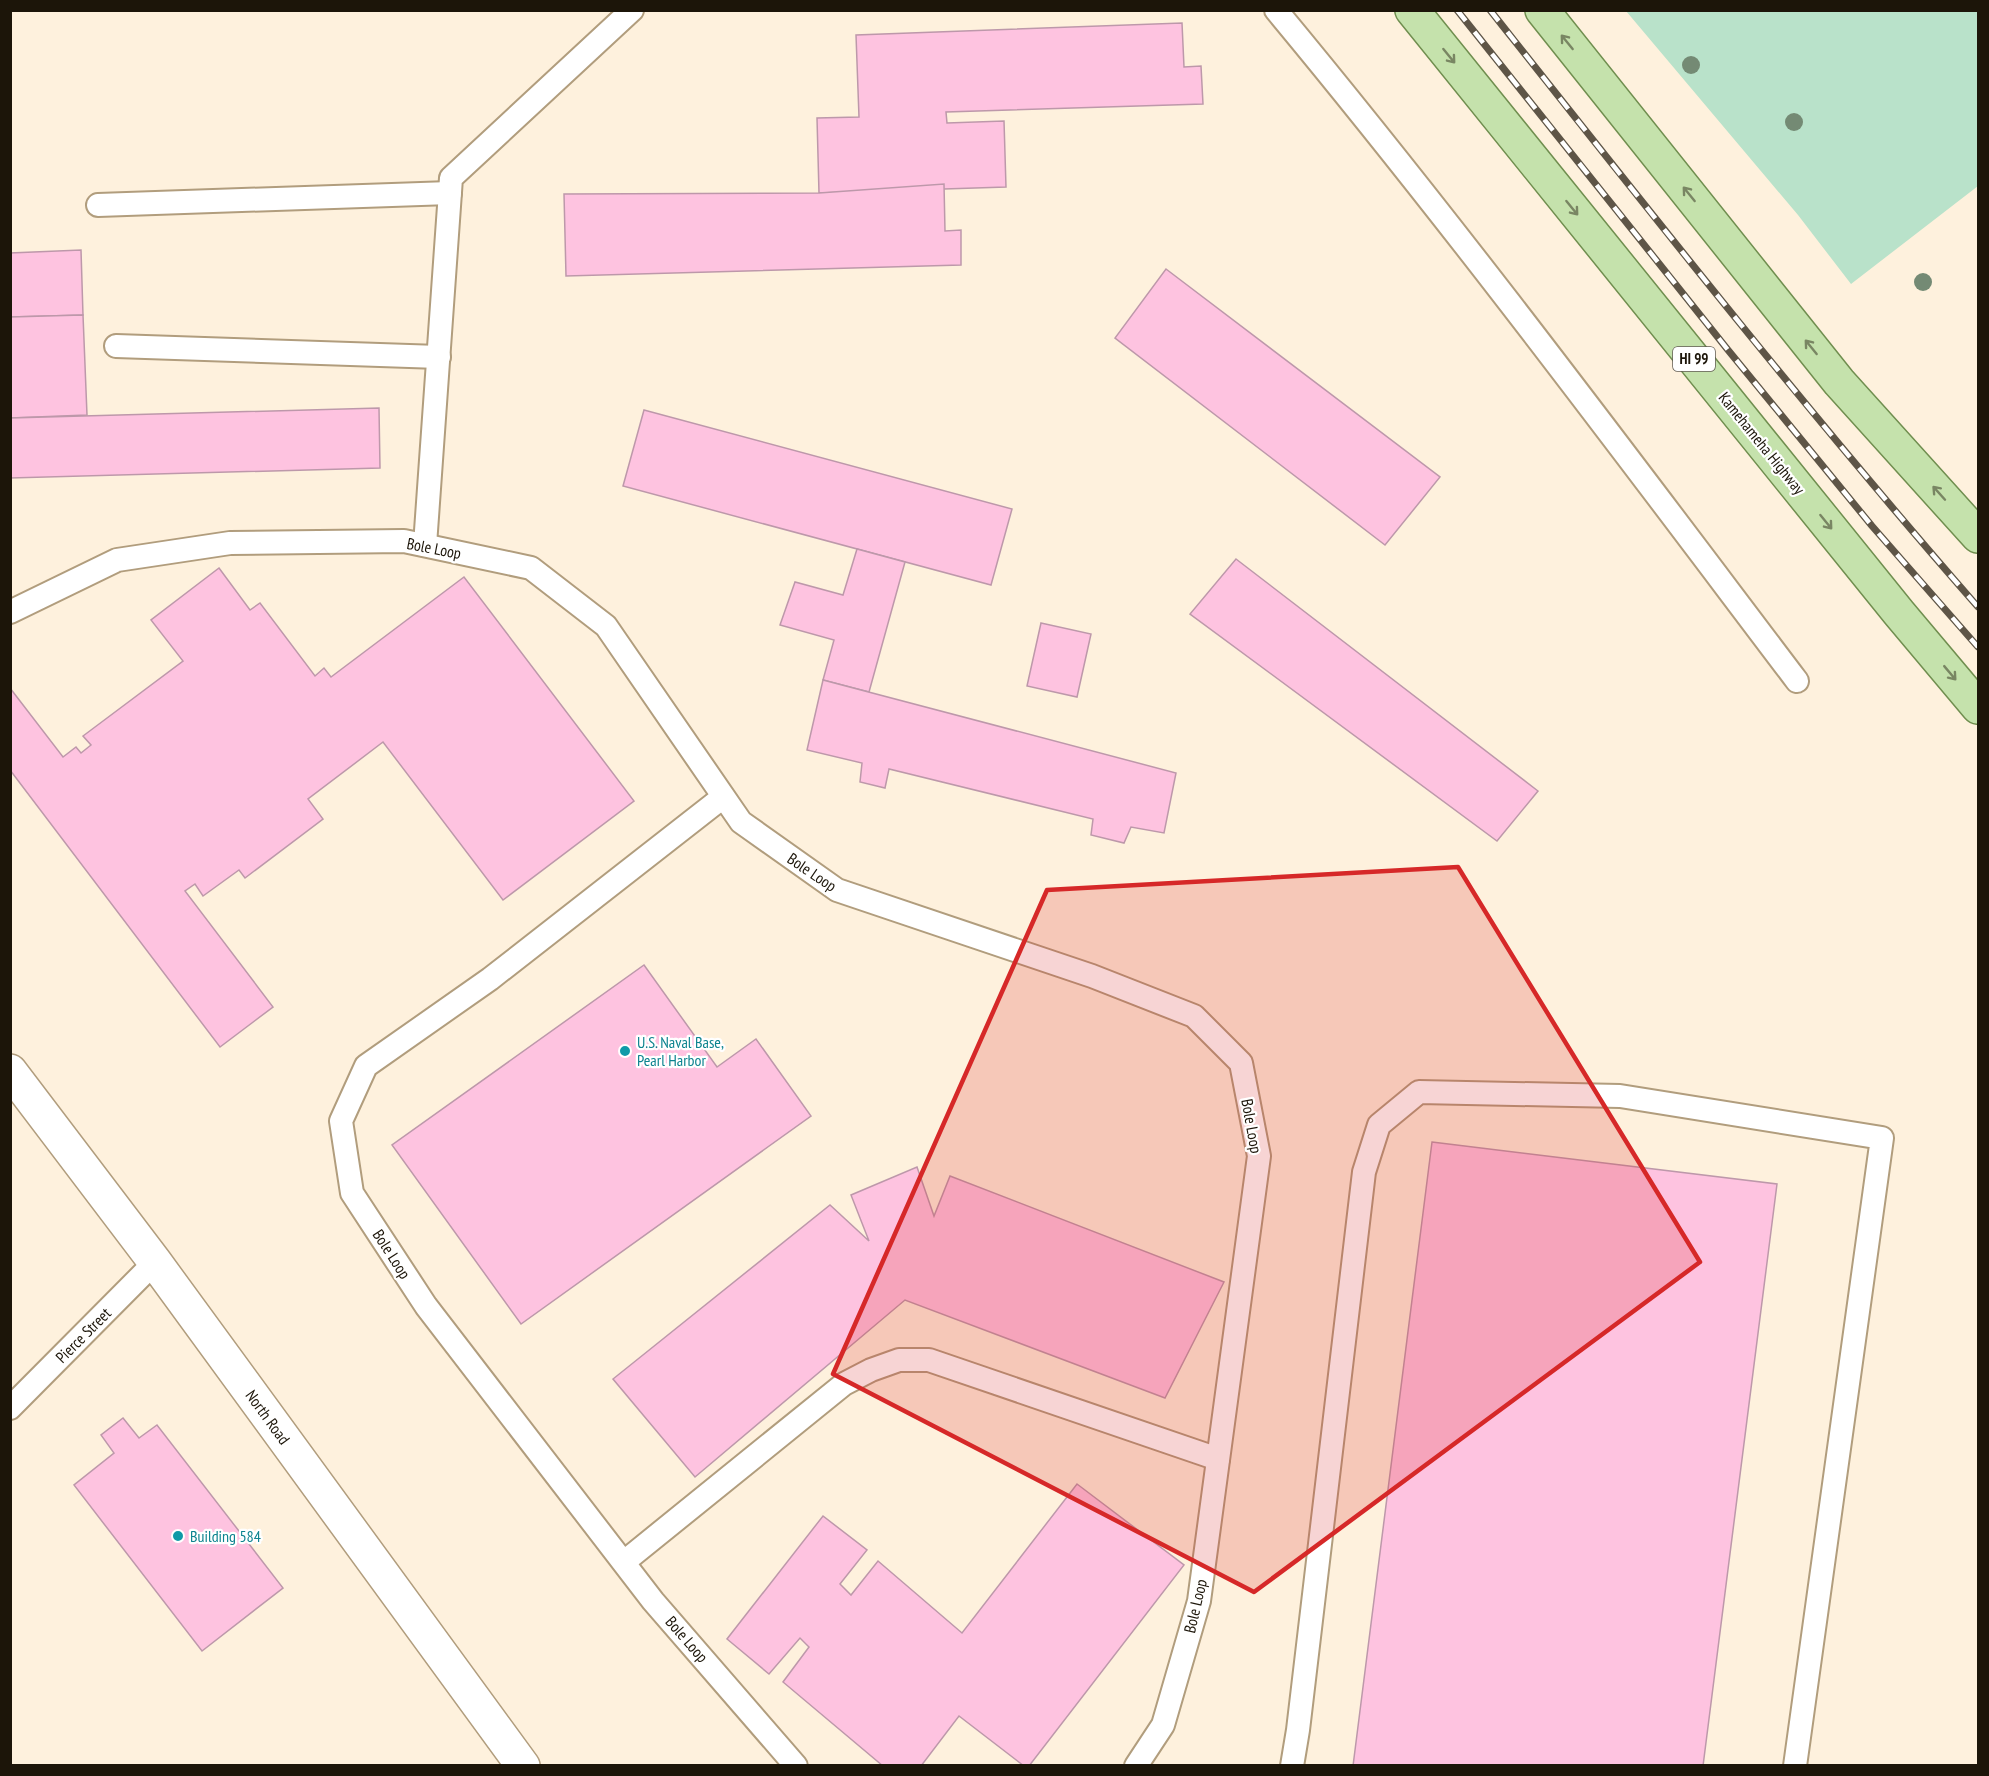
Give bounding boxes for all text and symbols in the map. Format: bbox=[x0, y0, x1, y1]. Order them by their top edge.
one-way arrow bbox=[1561, 34, 1574, 50]
one-way arrow bbox=[1442, 48, 1456, 63]
one-way arrow bbox=[1682, 186, 1695, 202]
one-way arrow bbox=[1565, 199, 1578, 215]
one-way arrow bbox=[1804, 339, 1817, 355]
road number: HI 99 bbox=[1673, 347, 1715, 371]
street label: Kamehameha Highway bbox=[1715, 388, 1809, 498]
one-way arrow bbox=[1932, 486, 1946, 501]
one-way arrow bbox=[1820, 514, 1833, 530]
street label: Bole Loop bbox=[405, 533, 463, 563]
one-way arrow bbox=[1943, 665, 1957, 680]
street label: Bole Loop bbox=[784, 848, 840, 896]
place label: U.S. Naval Base, Pearl Harbor bbox=[637, 1032, 724, 1070]
marker: U.S. Naval Base, Pearl Harbor bbox=[618, 1044, 632, 1058]
street label: Bole Loop bbox=[1237, 1097, 1267, 1155]
street label: Bole Loop bbox=[369, 1226, 415, 1282]
street label: Pierce Street bbox=[51, 1303, 115, 1367]
street label: North Road bbox=[242, 1386, 294, 1448]
place label: Building 584 bbox=[190, 1526, 261, 1546]
marker: Building 584 bbox=[171, 1529, 185, 1543]
street label: Bole Loop bbox=[1179, 1577, 1211, 1635]
street label: Bole Loop bbox=[661, 1612, 713, 1666]

